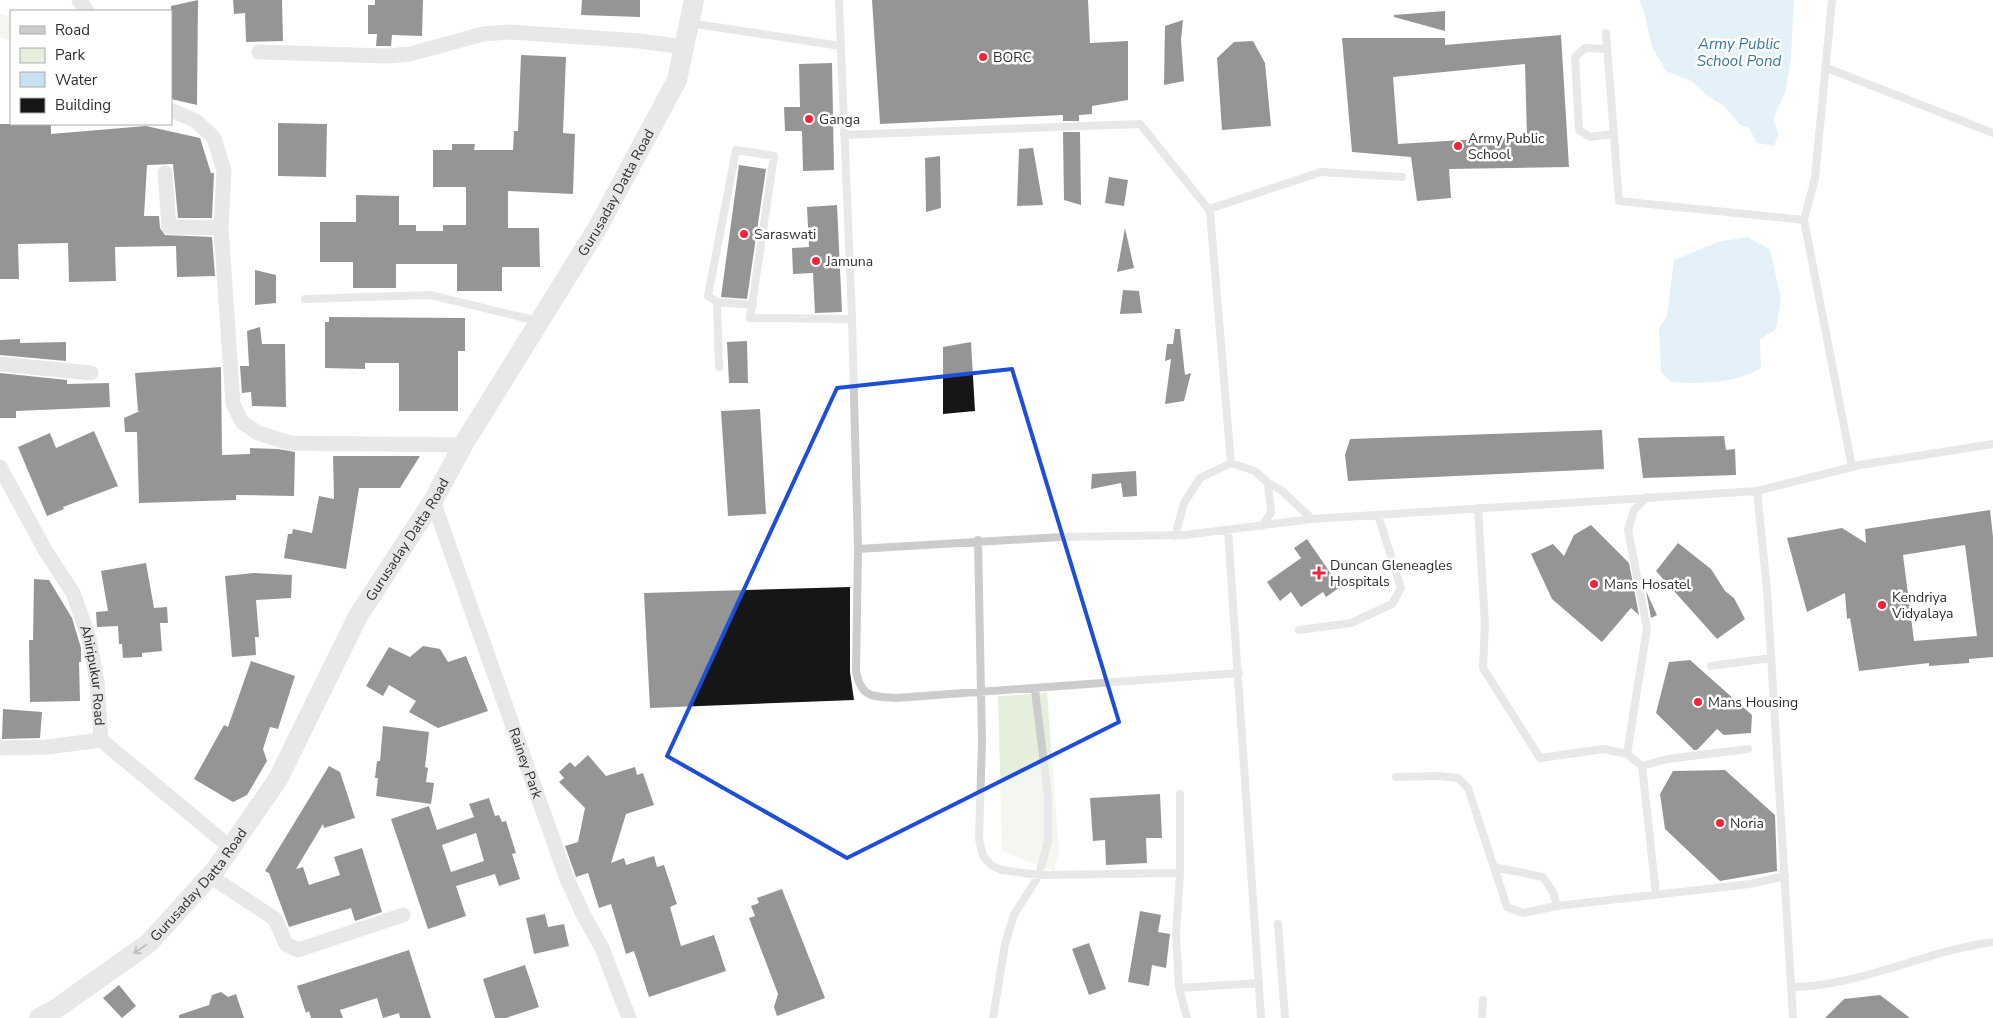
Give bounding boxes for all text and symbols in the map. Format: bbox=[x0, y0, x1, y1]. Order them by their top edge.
legend bbox=[10, 10, 172, 125]
text: Road bbox=[55, 20, 90, 40]
water label: Army Public School Pond bbox=[1697, 34, 1781, 71]
text: Park bbox=[55, 45, 85, 65]
place label: BORC bbox=[993, 48, 1032, 67]
marker: BORC bbox=[977, 51, 989, 63]
text: Water bbox=[55, 70, 98, 90]
text: Building bbox=[55, 95, 111, 115]
place label: Ganga bbox=[819, 110, 860, 129]
marker: Ganga bbox=[803, 113, 815, 125]
street label: Gurusaday Datta Road bbox=[573, 126, 659, 260]
place label: Army Public School bbox=[1468, 129, 1545, 164]
marker: Army Public School bbox=[1452, 140, 1464, 152]
place label: Saraswati bbox=[754, 225, 816, 244]
marker: Saraswati bbox=[738, 228, 750, 240]
place label: Jamuna bbox=[825, 252, 873, 271]
marker: Jamuna bbox=[810, 255, 822, 267]
street label: Gurusaday Datta Road bbox=[361, 475, 454, 605]
place label: Duncan Gleneagles Hospitals bbox=[1330, 556, 1453, 591]
marker: Duncan Gleneagles Hospitals bbox=[1312, 566, 1326, 580]
place label: Mans Hosatel bbox=[1604, 575, 1692, 594]
marker: Mans Hosatel bbox=[1588, 578, 1600, 590]
place label: Kendriya Vidyalaya bbox=[1891, 588, 1954, 623]
marker: Kendriya Vidyalaya bbox=[1876, 599, 1888, 611]
street label: Ahiripukur Road bbox=[75, 622, 109, 726]
place label: Mans Housing bbox=[1708, 693, 1798, 712]
marker: Mans Housing bbox=[1692, 696, 1704, 708]
street label: Rainey Park bbox=[504, 725, 547, 802]
place label: Noria bbox=[1730, 814, 1764, 833]
marker: Noria bbox=[1714, 817, 1726, 829]
street label: Gurusaday Datta Road bbox=[146, 824, 252, 946]
one-way arrow bbox=[133, 944, 147, 954]

